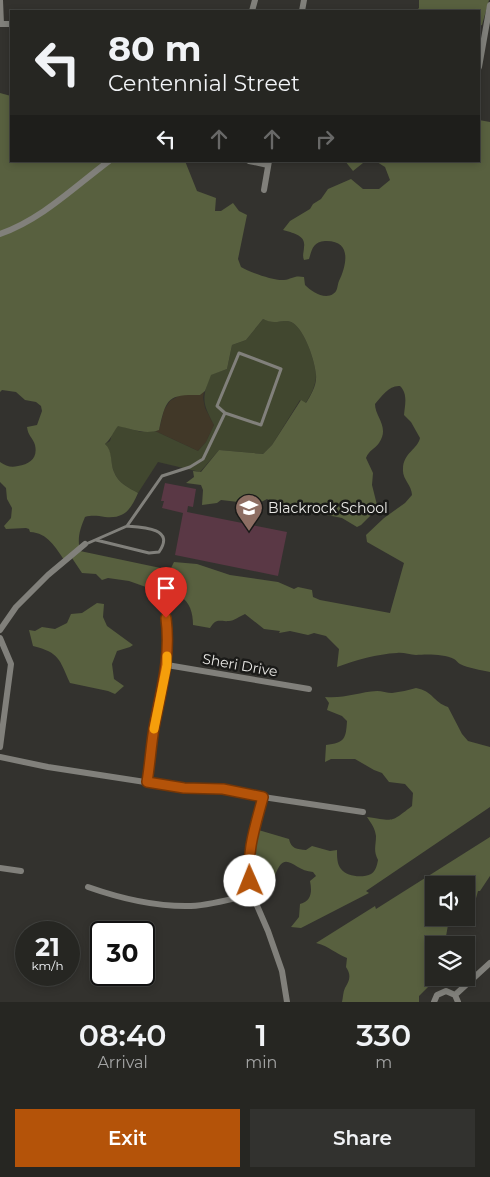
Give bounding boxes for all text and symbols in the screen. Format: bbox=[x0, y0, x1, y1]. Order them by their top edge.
text: 80 m bbox=[108, 27, 202, 70]
icon: left bbox=[25, 30, 90, 95]
text: Centennial Street bbox=[108, 70, 300, 97]
icon: left bbox=[152, 125, 180, 153]
icon: ahead bbox=[205, 125, 233, 153]
icon: ahead bbox=[258, 125, 286, 153]
icon: right bbox=[311, 125, 339, 153]
school or university icon: Blackrock School bbox=[234, 493, 264, 532]
place label: Blackrock School bbox=[268, 499, 388, 517]
pin bbox=[145, 567, 187, 618]
icon: arrive bbox=[152, 574, 180, 602]
street label: Sheri Drive bbox=[201, 650, 279, 680]
position arrow bbox=[223, 854, 275, 906]
map controls bbox=[425, 876, 475, 986]
button: sound bbox=[425, 876, 475, 926]
speed limit sign: 30 bbox=[90, 921, 155, 986]
text: 21 bbox=[35, 932, 60, 962]
button: layers bbox=[425, 936, 475, 986]
text: km/h bbox=[31, 958, 64, 973]
text: 08:40 bbox=[79, 1017, 166, 1054]
text: 1 bbox=[256, 1017, 267, 1054]
text: 330 bbox=[356, 1017, 411, 1054]
text: Arrival bbox=[97, 1053, 148, 1072]
text: min bbox=[245, 1053, 277, 1072]
text: m bbox=[375, 1053, 392, 1072]
button: Exit bbox=[15, 1109, 240, 1167]
button: Share bbox=[250, 1109, 475, 1167]

